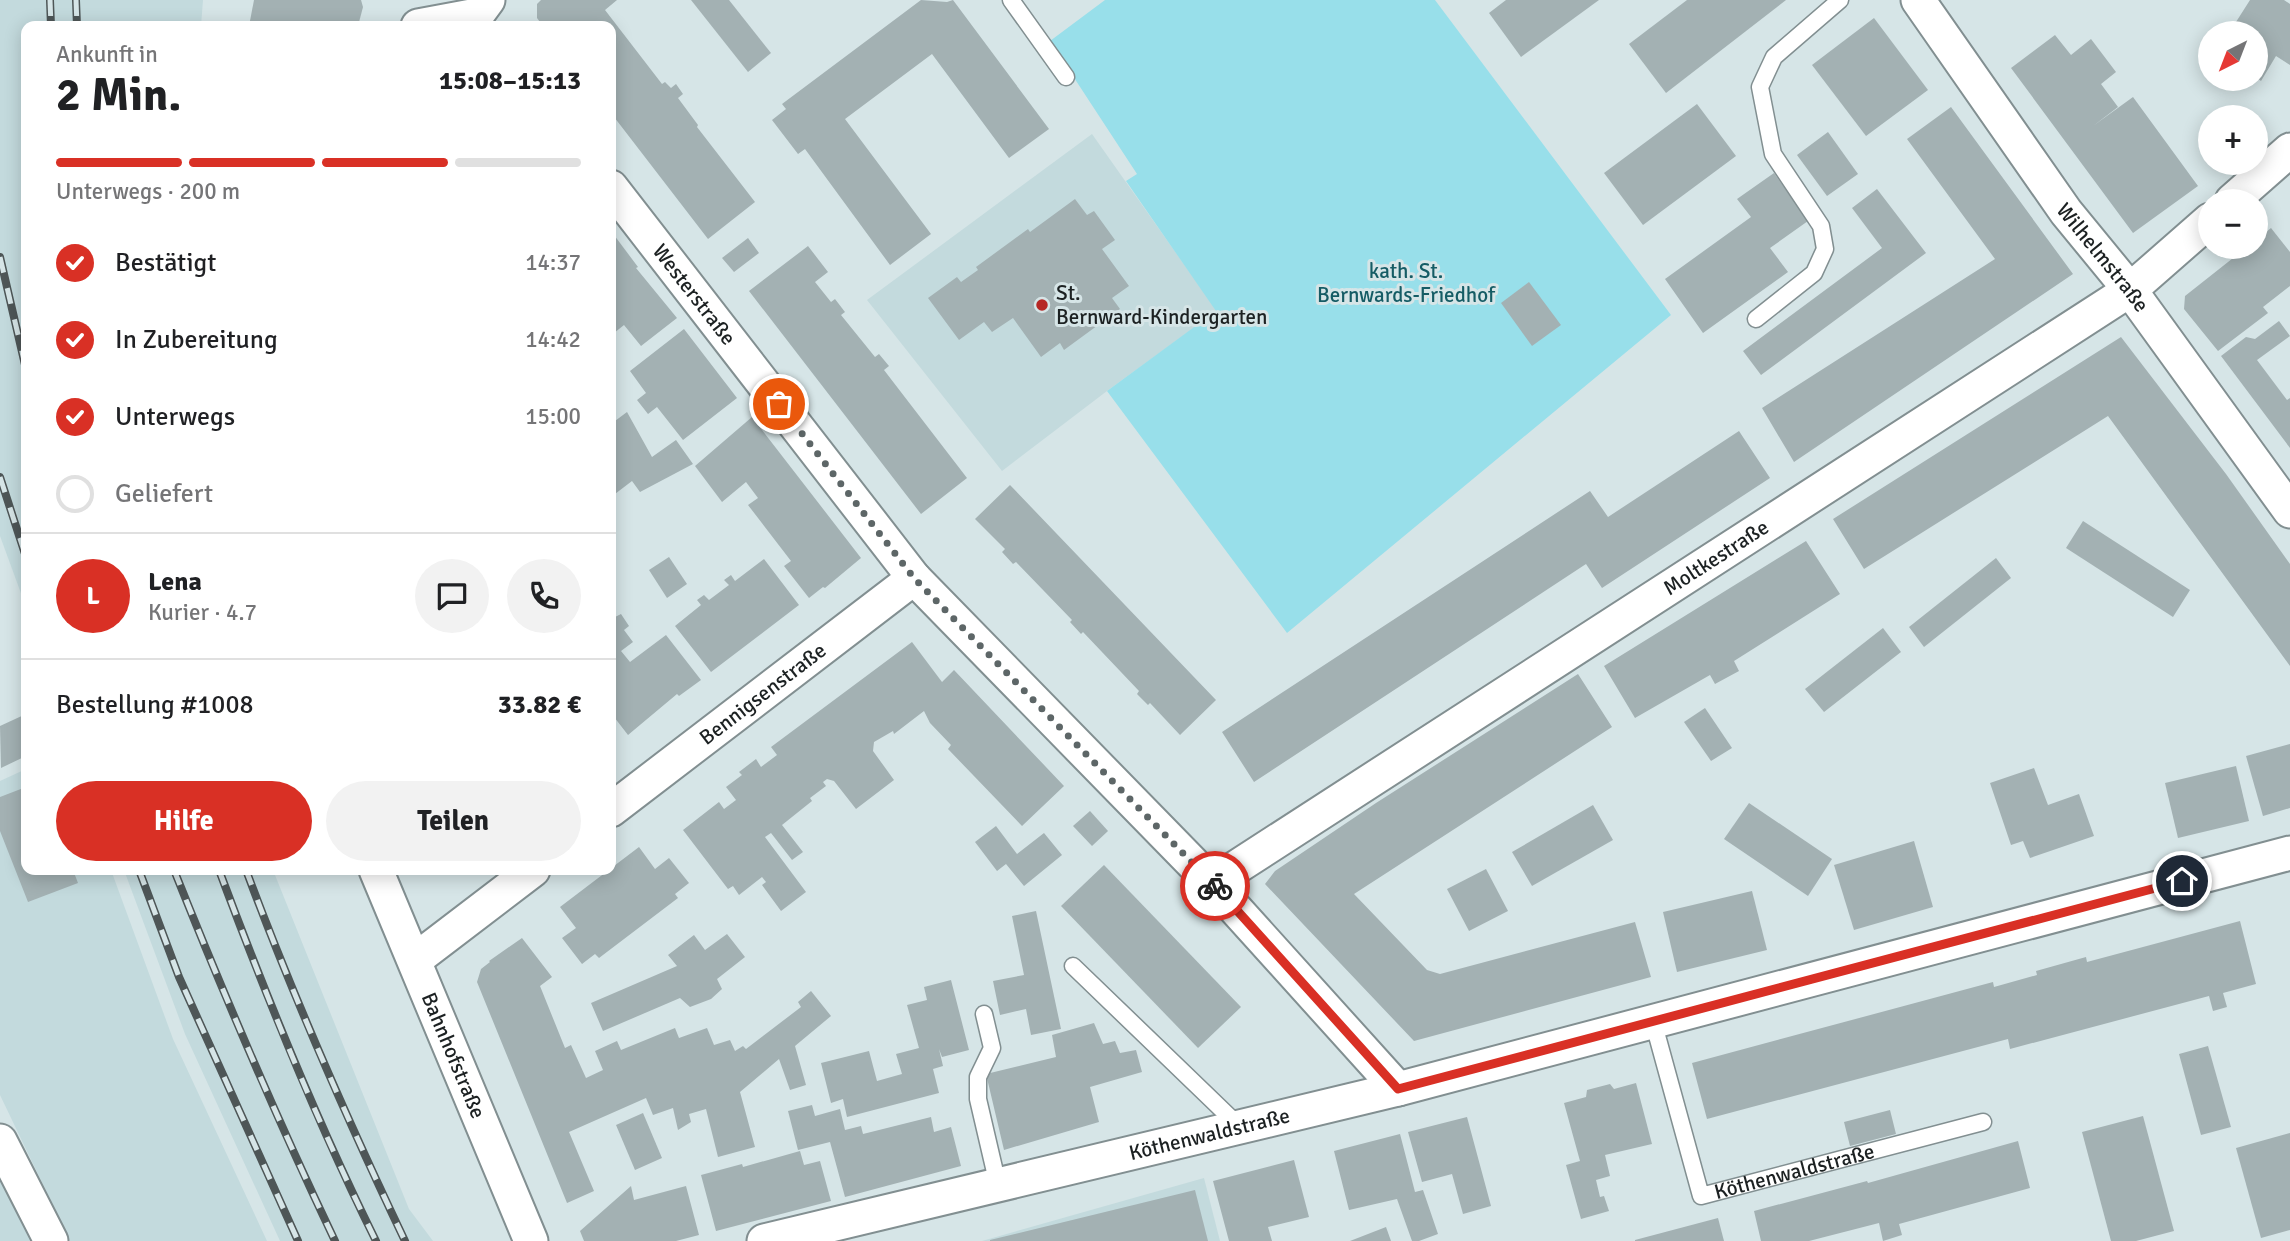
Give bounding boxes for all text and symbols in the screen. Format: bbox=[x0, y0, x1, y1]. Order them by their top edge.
north arrow bbox=[2198, 21, 2268, 91]
map controls bbox=[2198, 21, 2268, 259]
text: Ankunft in bbox=[56, 40, 158, 69]
text: 15:08–15:13 bbox=[439, 65, 581, 97]
text: 2 Min. bbox=[56, 67, 181, 123]
button: + bbox=[2198, 105, 2268, 175]
text: Unterwegs · 200 m bbox=[56, 177, 240, 206]
button: − bbox=[2198, 189, 2268, 259]
street label: Wilhelmstraße bbox=[2051, 198, 2155, 317]
street label: Westerstraße bbox=[647, 239, 742, 350]
icon: check bbox=[56, 244, 94, 282]
text: Bestätigt bbox=[115, 247, 216, 279]
text: 14:37 bbox=[525, 248, 581, 277]
park label: kath. St. Bernwards-Friedhof bbox=[1317, 258, 1496, 308]
place label: St. Bernward-Kindergarten bbox=[1056, 280, 1268, 330]
marker: St. Bernward-Kindergarten bbox=[1034, 297, 1050, 313]
icon: check bbox=[56, 321, 94, 359]
text: In Zubereitung bbox=[115, 324, 278, 356]
text: 14:42 bbox=[525, 325, 581, 354]
pin bbox=[749, 374, 809, 434]
icon: bag bbox=[760, 385, 798, 423]
icon: check bbox=[56, 398, 94, 436]
text: Unterwegs bbox=[115, 401, 235, 433]
text: 15:00 bbox=[525, 402, 581, 431]
text: Geliefert bbox=[115, 478, 213, 510]
street label: Moltkestraße bbox=[1658, 514, 1774, 601]
button: chat bbox=[415, 559, 489, 633]
button: phone bbox=[507, 559, 581, 633]
text: Lena bbox=[148, 566, 202, 598]
text: L bbox=[86, 580, 100, 612]
text: Kurier · 4.7 bbox=[148, 598, 257, 627]
street label: Bennigsenstraße bbox=[694, 637, 831, 751]
text: Bestellung #1008 bbox=[56, 689, 253, 721]
text: 33.82 € bbox=[498, 689, 581, 721]
button: Hilfe bbox=[56, 781, 312, 861]
button: Teilen bbox=[326, 781, 581, 861]
courier bbox=[1180, 851, 1250, 921]
pin bbox=[2152, 851, 2212, 911]
icon: home bbox=[2163, 862, 2201, 900]
icon: bike bbox=[1196, 867, 1234, 905]
street label: Bahnhofstraße bbox=[416, 989, 491, 1122]
street label: Köthenwaldstraße bbox=[1126, 1102, 1292, 1166]
street label: Köthenwaldstraße bbox=[1711, 1138, 1877, 1205]

